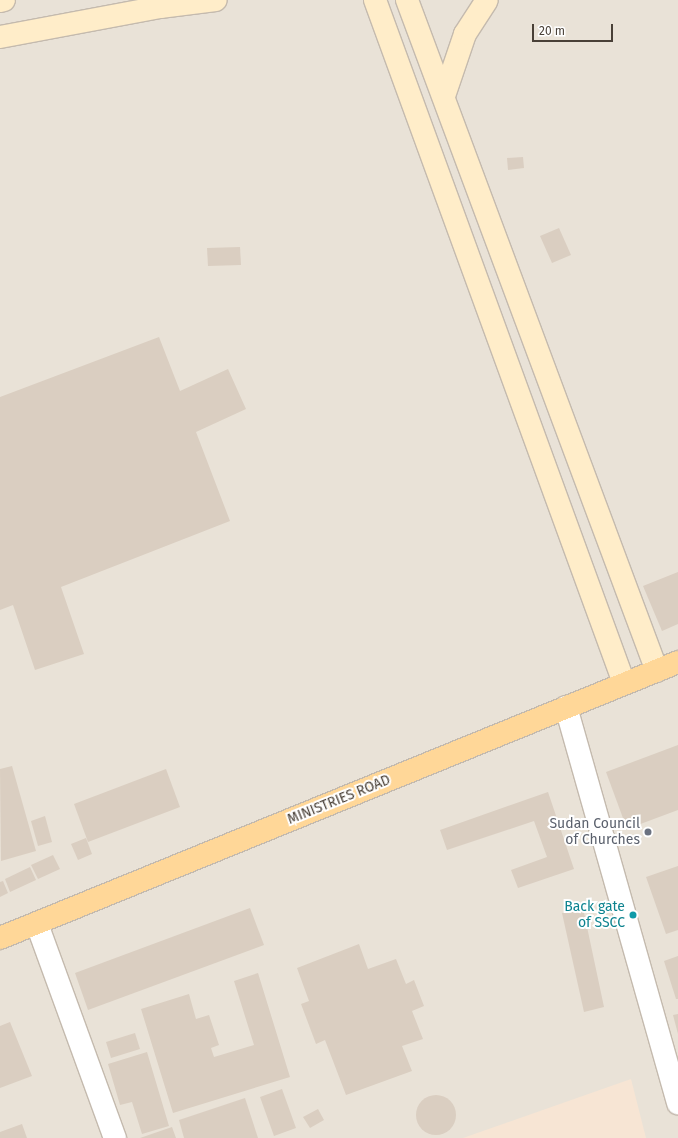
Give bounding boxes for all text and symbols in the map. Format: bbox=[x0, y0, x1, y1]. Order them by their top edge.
scale bar bbox=[534, 16, 615, 42]
text: 20 m bbox=[539, 24, 565, 38]
street label: MINISTRIES ROAD bbox=[285, 772, 393, 828]
place label: Sudan Council of Churches bbox=[549, 816, 640, 848]
marker: Sudan Council of Churches bbox=[643, 827, 653, 837]
place label: Back gate of SSCC bbox=[564, 899, 625, 932]
marker: Back gate of SSCC bbox=[628, 910, 638, 920]

